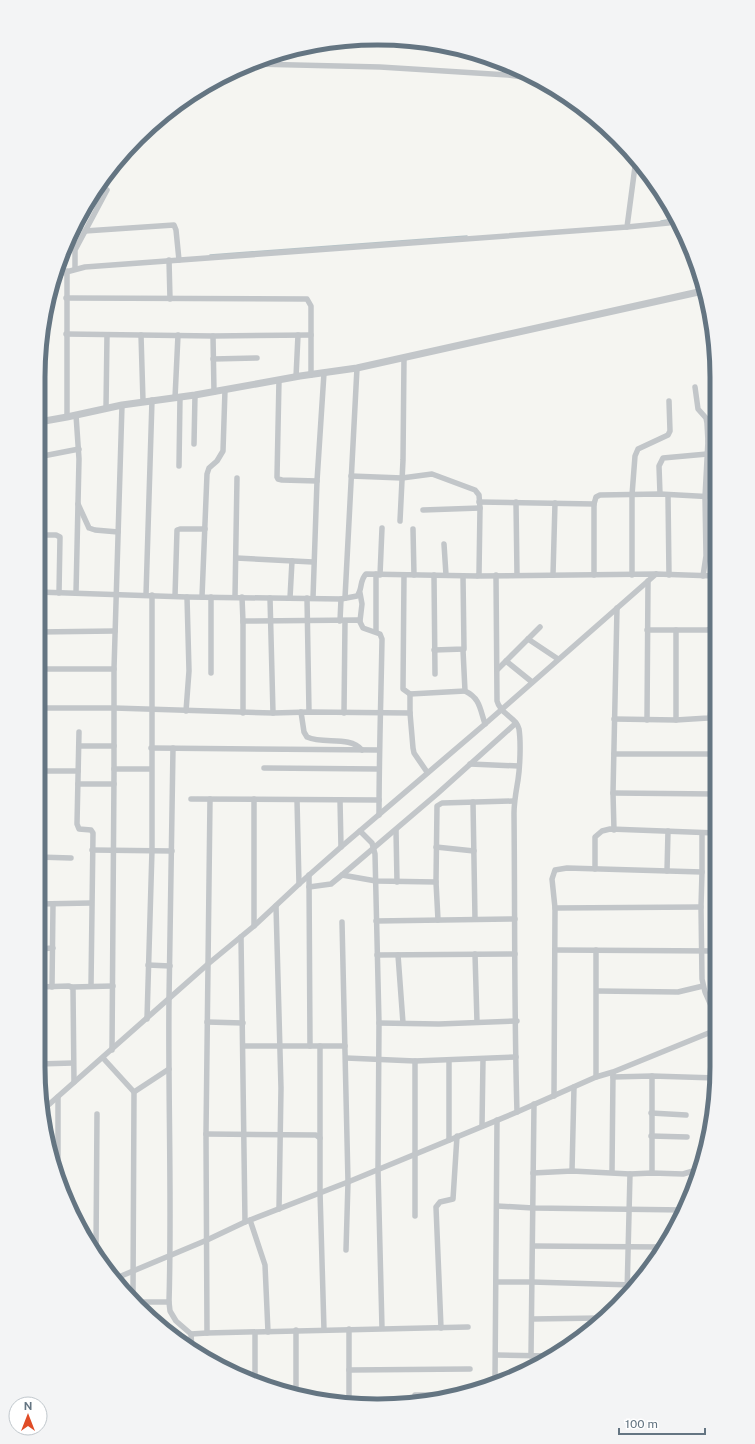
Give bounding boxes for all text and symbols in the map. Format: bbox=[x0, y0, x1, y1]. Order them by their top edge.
north arrow bbox=[8, 1396, 48, 1436]
text: N bbox=[24, 1400, 32, 1412]
scale bar bbox=[619, 1410, 705, 1436]
text: 100 m bbox=[625, 1417, 658, 1431]

